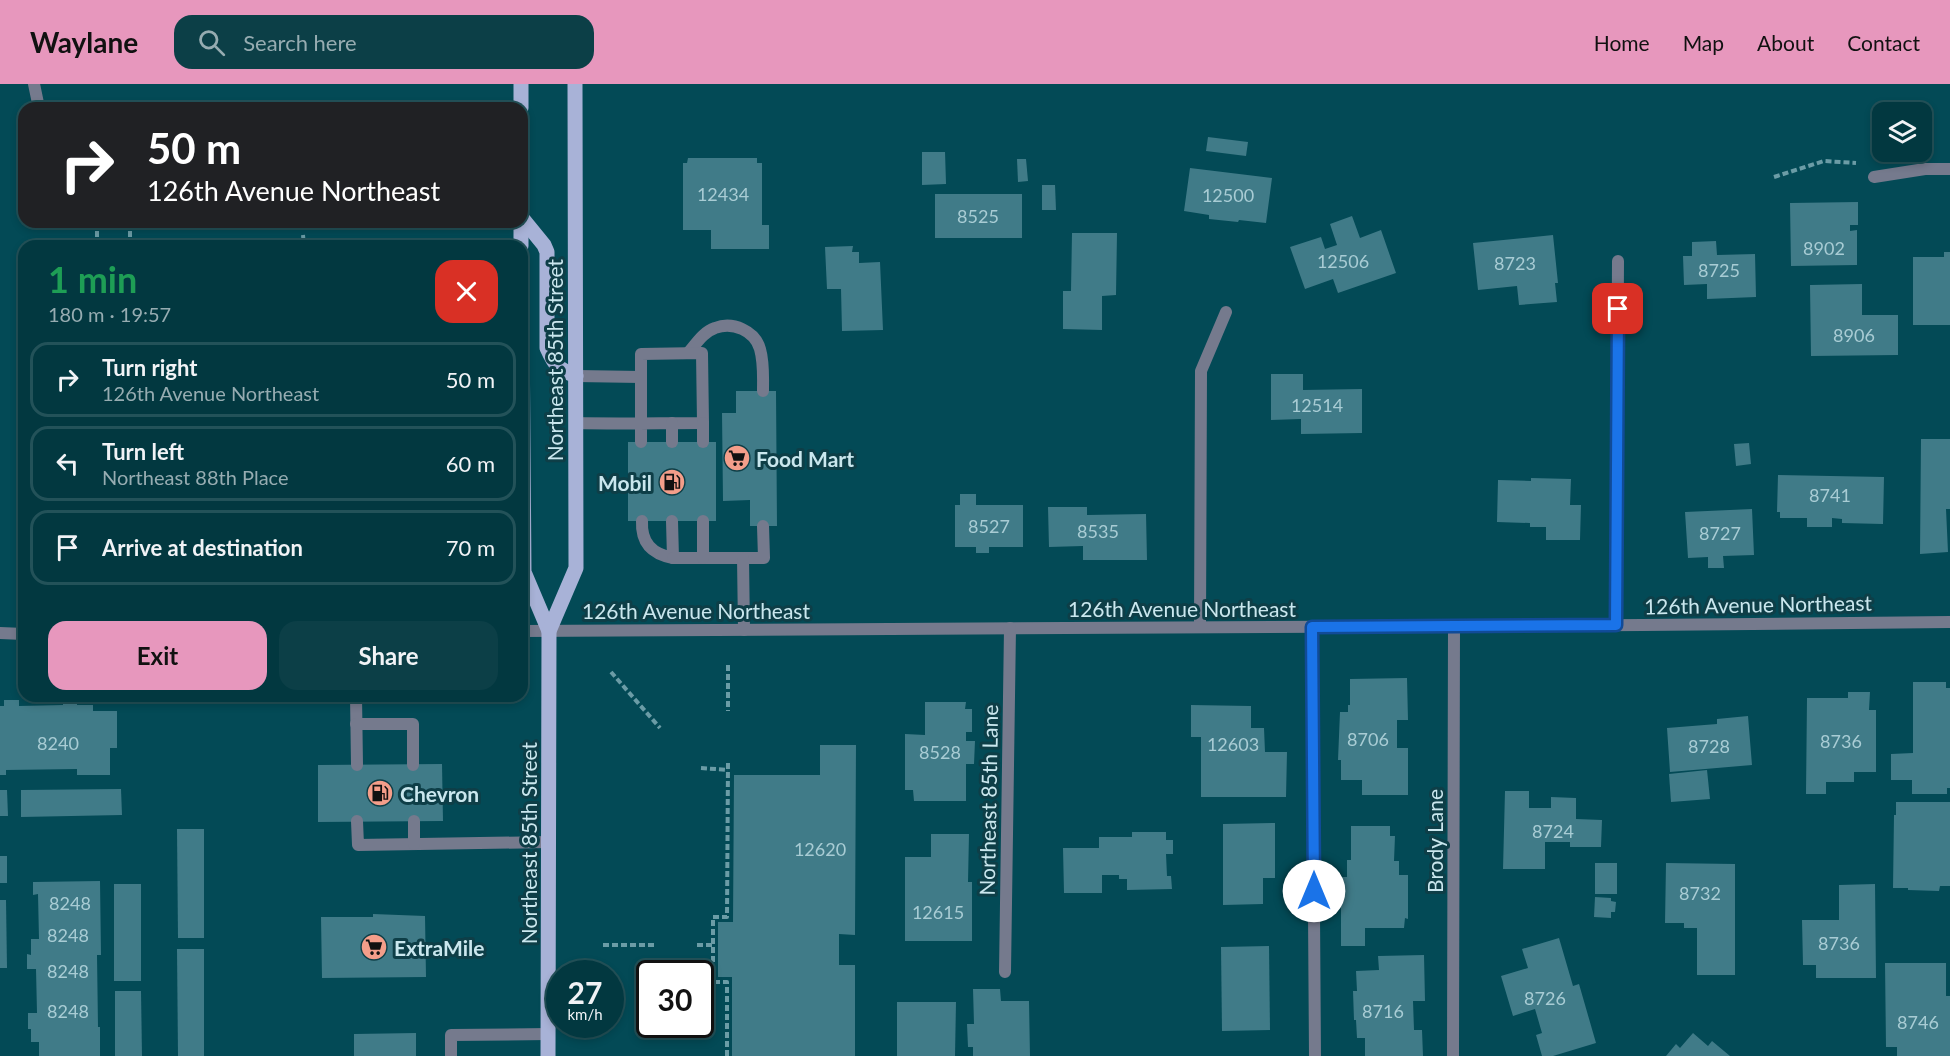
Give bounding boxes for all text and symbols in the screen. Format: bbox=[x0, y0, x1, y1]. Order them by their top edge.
search box bbox=[174, 15, 594, 69]
text: Waylane bbox=[30, 25, 138, 59]
icon: search bbox=[195, 26, 228, 59]
text: Search here bbox=[243, 29, 357, 56]
text: Home bbox=[1594, 30, 1650, 55]
text: Map bbox=[1683, 30, 1724, 55]
text: About bbox=[1757, 30, 1814, 55]
text: Contact bbox=[1847, 30, 1920, 55]
map controls bbox=[1872, 102, 1932, 162]
button: layers bbox=[1872, 102, 1932, 162]
text: 50 m bbox=[147, 123, 241, 173]
icon: right bbox=[48, 126, 126, 204]
text: 126th Avenue Northeast bbox=[147, 174, 440, 207]
house number: 12434 bbox=[697, 183, 749, 205]
house number: 12500 bbox=[1202, 184, 1254, 206]
house number: 8525 bbox=[957, 205, 999, 227]
house number: 8902 bbox=[1803, 237, 1845, 259]
house number: 12506 bbox=[1317, 250, 1369, 272]
house number: 8723 bbox=[1494, 252, 1536, 274]
text: 1 min bbox=[48, 257, 137, 301]
street label: Northeast 85th Street bbox=[542, 258, 567, 461]
house number: 8725 bbox=[1698, 259, 1740, 281]
button: close bbox=[435, 260, 498, 323]
pin bbox=[1592, 283, 1643, 334]
icon: arrive bbox=[1601, 292, 1634, 325]
text: 180 m · 19:57 bbox=[48, 302, 171, 326]
house number: 8906 bbox=[1833, 324, 1875, 346]
text: Turn right bbox=[102, 354, 197, 381]
icon: right bbox=[51, 363, 84, 396]
text: 50 m bbox=[446, 366, 495, 393]
text: 126th Avenue Northeast bbox=[102, 381, 319, 405]
house number: 12514 bbox=[1291, 394, 1343, 416]
text: Turn left bbox=[102, 438, 184, 465]
supermarket icon: Food Mart bbox=[722, 443, 752, 473]
place label: Food Mart bbox=[756, 446, 854, 471]
icon: left bbox=[51, 447, 84, 480]
text: 60 m bbox=[446, 450, 495, 477]
text: Northeast 88th Place bbox=[102, 465, 289, 489]
fuel station icon: Mobil bbox=[657, 467, 687, 497]
place label: Mobil bbox=[598, 470, 652, 495]
house number: 8741 bbox=[1809, 484, 1851, 506]
house number: 8527 bbox=[968, 515, 1010, 537]
house number: 8535 bbox=[1077, 520, 1119, 542]
house number: 8727 bbox=[1699, 522, 1741, 544]
icon: arrive bbox=[51, 531, 84, 564]
text: Arrive at destination bbox=[102, 534, 303, 561]
text: 70 m bbox=[446, 534, 495, 561]
street label: 126th Avenue Northeast bbox=[1644, 590, 1873, 618]
street label: 126th Avenue Northeast bbox=[1068, 596, 1296, 621]
street label: 126th Avenue Northeast bbox=[582, 598, 810, 623]
button: Exit bbox=[48, 621, 267, 690]
button: Share bbox=[279, 621, 498, 690]
street label: Northeast 85th Lane bbox=[974, 704, 1002, 896]
house number: 8706 bbox=[1347, 728, 1389, 750]
house number: 8736 bbox=[1820, 730, 1862, 752]
house number: 8240 bbox=[37, 732, 79, 754]
house number: 12603 bbox=[1207, 733, 1259, 755]
house number: 8728 bbox=[1688, 735, 1730, 757]
street label: Northeast 85th Street bbox=[516, 741, 541, 944]
house number: 8528 bbox=[919, 741, 961, 763]
fuel station icon: Chevron bbox=[365, 778, 395, 808]
place label: Chevron bbox=[400, 781, 479, 806]
street label: Brody Lane bbox=[1422, 789, 1447, 893]
house number: 8724 bbox=[1532, 820, 1574, 842]
house number: 12620 bbox=[794, 838, 846, 860]
position arrow bbox=[1282, 859, 1346, 923]
house number: 8732 bbox=[1679, 882, 1721, 904]
house number: 8248 bbox=[49, 892, 91, 914]
house number: 12615 bbox=[912, 901, 964, 923]
house number: 8248 bbox=[47, 924, 89, 946]
supermarket icon: ExtraMile bbox=[359, 932, 389, 962]
house number: 8736 bbox=[1818, 932, 1860, 954]
place label: ExtraMile bbox=[394, 935, 484, 960]
house number: 8248 bbox=[47, 960, 89, 982]
speed limit sign: 30 bbox=[636, 960, 714, 1038]
text: 27 bbox=[568, 974, 602, 1010]
house number: 8726 bbox=[1524, 987, 1566, 1009]
house number: 8248 bbox=[47, 1000, 89, 1022]
house number: 8716 bbox=[1362, 1000, 1404, 1022]
text: km/h bbox=[567, 1005, 603, 1023]
house number: 8746 bbox=[1897, 1011, 1939, 1033]

